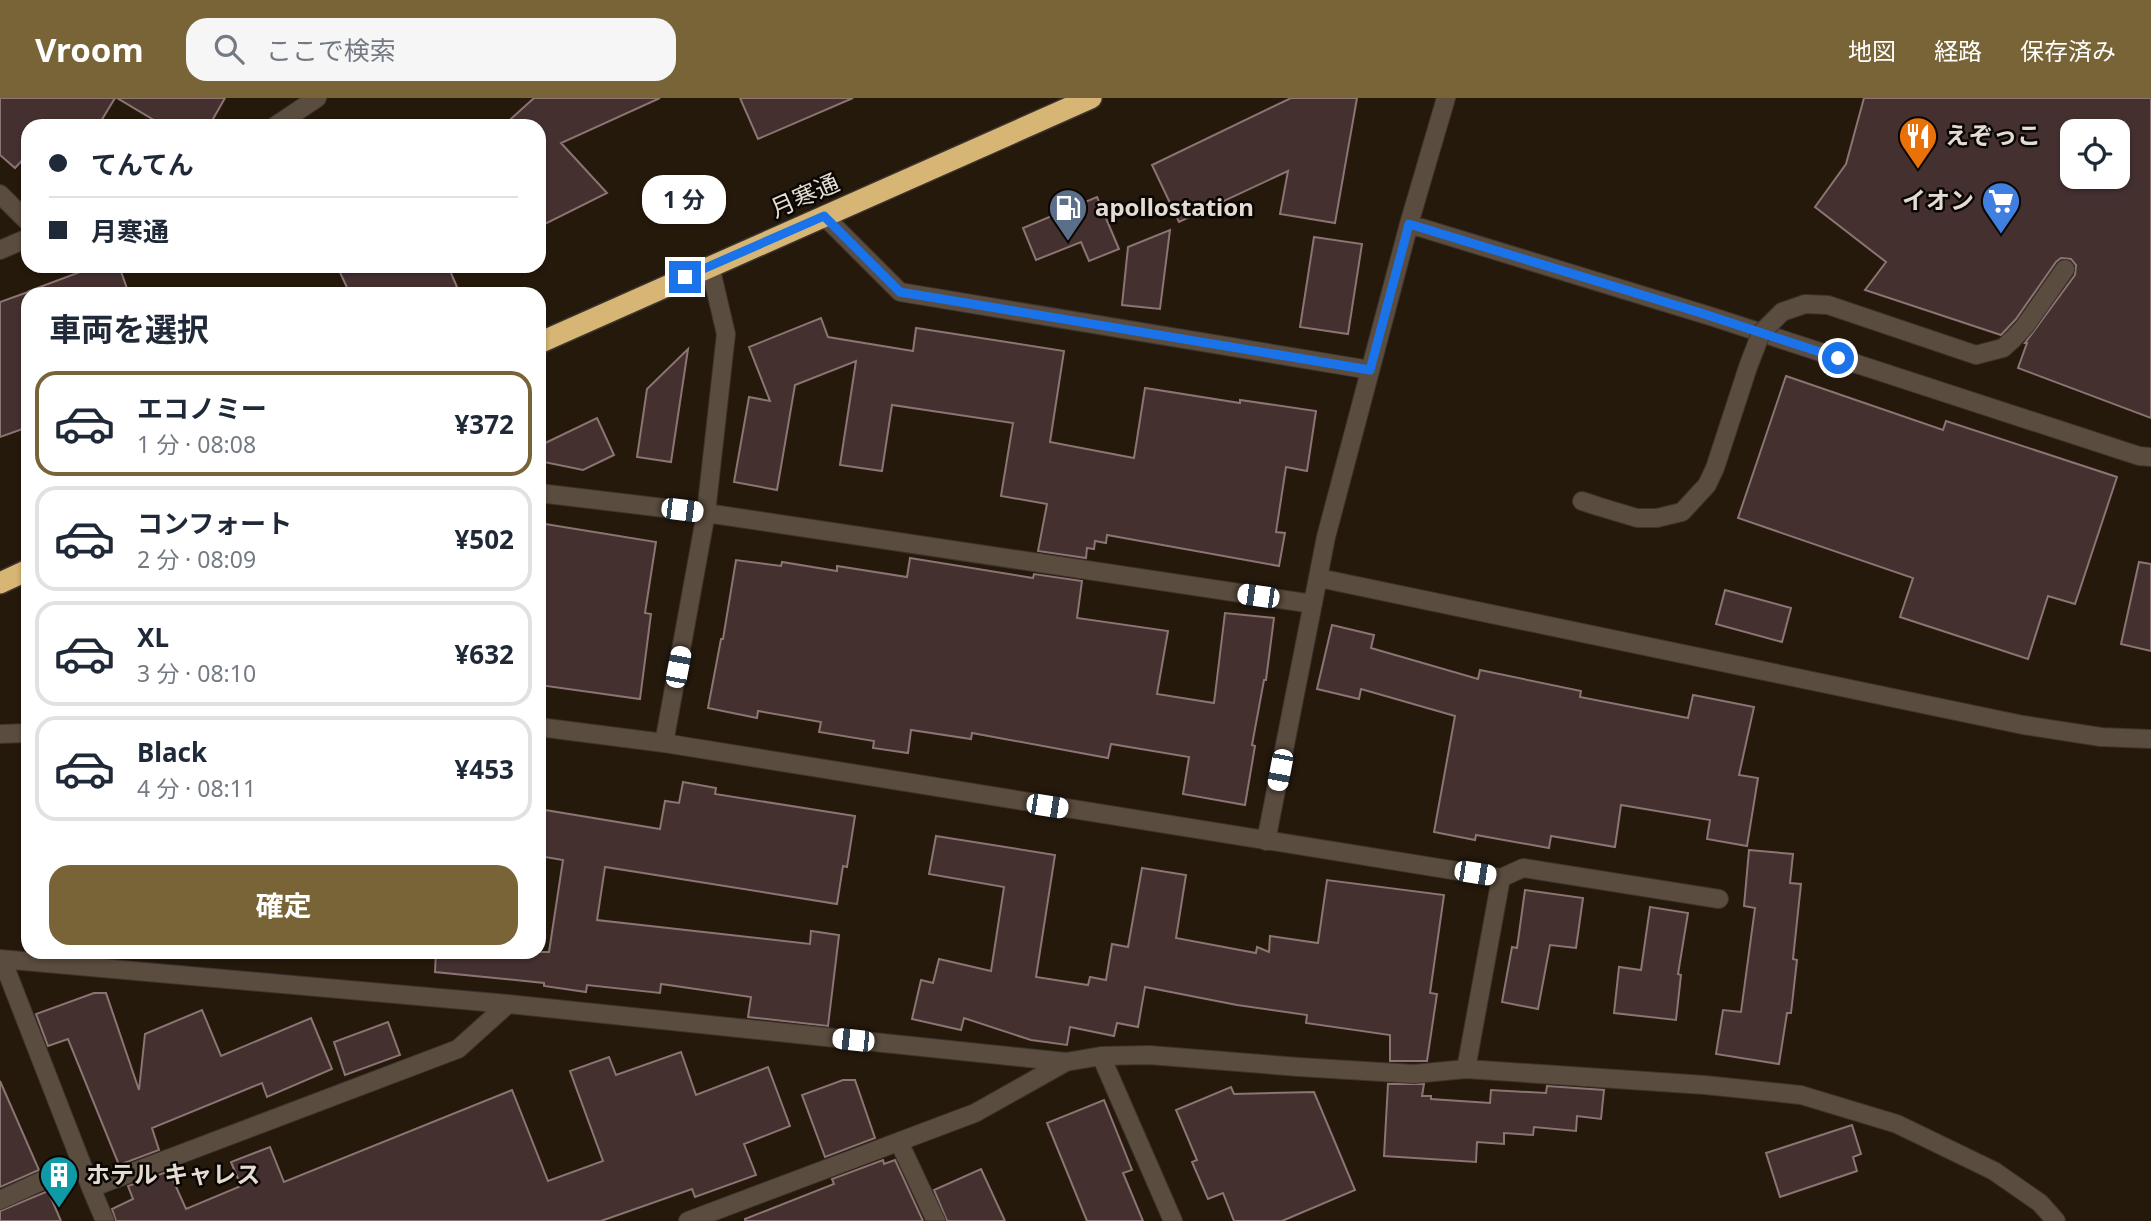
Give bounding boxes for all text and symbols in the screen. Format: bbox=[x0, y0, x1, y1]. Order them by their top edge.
search box bbox=[186, 18, 676, 81]
text: Vroom bbox=[35, 27, 144, 72]
icon: search bbox=[210, 30, 248, 68]
text: ここで検索 bbox=[266, 32, 396, 68]
text: 地図 bbox=[1848, 34, 1896, 67]
text: 経路 bbox=[1934, 34, 1982, 67]
text: 保存済み bbox=[2020, 34, 2116, 67]
restaurant icon: えぞっこ bbox=[1897, 115, 1939, 170]
place label: えぞっこ bbox=[1945, 118, 2041, 151]
map controls bbox=[2060, 119, 2130, 189]
button: locate bbox=[2060, 119, 2130, 189]
text: てんてん bbox=[91, 146, 194, 182]
street label: 月寒通 bbox=[765, 165, 844, 224]
callout: 1 分 bbox=[643, 176, 727, 225]
supermarket icon: イオン bbox=[1980, 180, 2022, 235]
text: 1 分 bbox=[663, 183, 705, 215]
place label: イオン bbox=[1902, 183, 1974, 216]
fuel station icon: apollostation bbox=[1047, 187, 1089, 242]
place label: apollostation bbox=[1095, 190, 1254, 223]
text: 月寒通 bbox=[91, 213, 169, 249]
route end bbox=[669, 261, 701, 293]
text: 車両を選択 bbox=[49, 307, 209, 350]
route start bbox=[1822, 342, 1854, 374]
text: エコノミー bbox=[137, 390, 267, 426]
icon: car bbox=[53, 392, 116, 455]
text: ¥372 bbox=[455, 406, 514, 442]
text: 1 分 · 08:08 bbox=[137, 428, 256, 460]
car bbox=[660, 497, 705, 523]
text: コンフォート bbox=[137, 505, 292, 541]
icon: car bbox=[53, 507, 116, 570]
text: ¥502 bbox=[455, 521, 514, 557]
text: 2 分 · 08:09 bbox=[137, 543, 256, 575]
car bbox=[1236, 583, 1281, 609]
text: XL bbox=[137, 619, 169, 655]
icon: car bbox=[53, 622, 116, 685]
text: ¥632 bbox=[455, 636, 514, 672]
car bbox=[664, 644, 693, 690]
text: 3 分 · 08:10 bbox=[137, 657, 256, 689]
text: Black bbox=[137, 734, 207, 770]
icon: car bbox=[53, 737, 116, 800]
car bbox=[1266, 747, 1295, 793]
text: ¥453 bbox=[455, 751, 514, 787]
text: 4 分 · 08:11 bbox=[137, 772, 256, 804]
car bbox=[1025, 792, 1070, 820]
car bbox=[1453, 859, 1498, 887]
button: 確定 bbox=[49, 865, 518, 945]
car bbox=[832, 1027, 875, 1053]
building icon: ホテル キャレス bbox=[38, 1154, 80, 1209]
place label: ホテル キャレス bbox=[86, 1157, 260, 1190]

